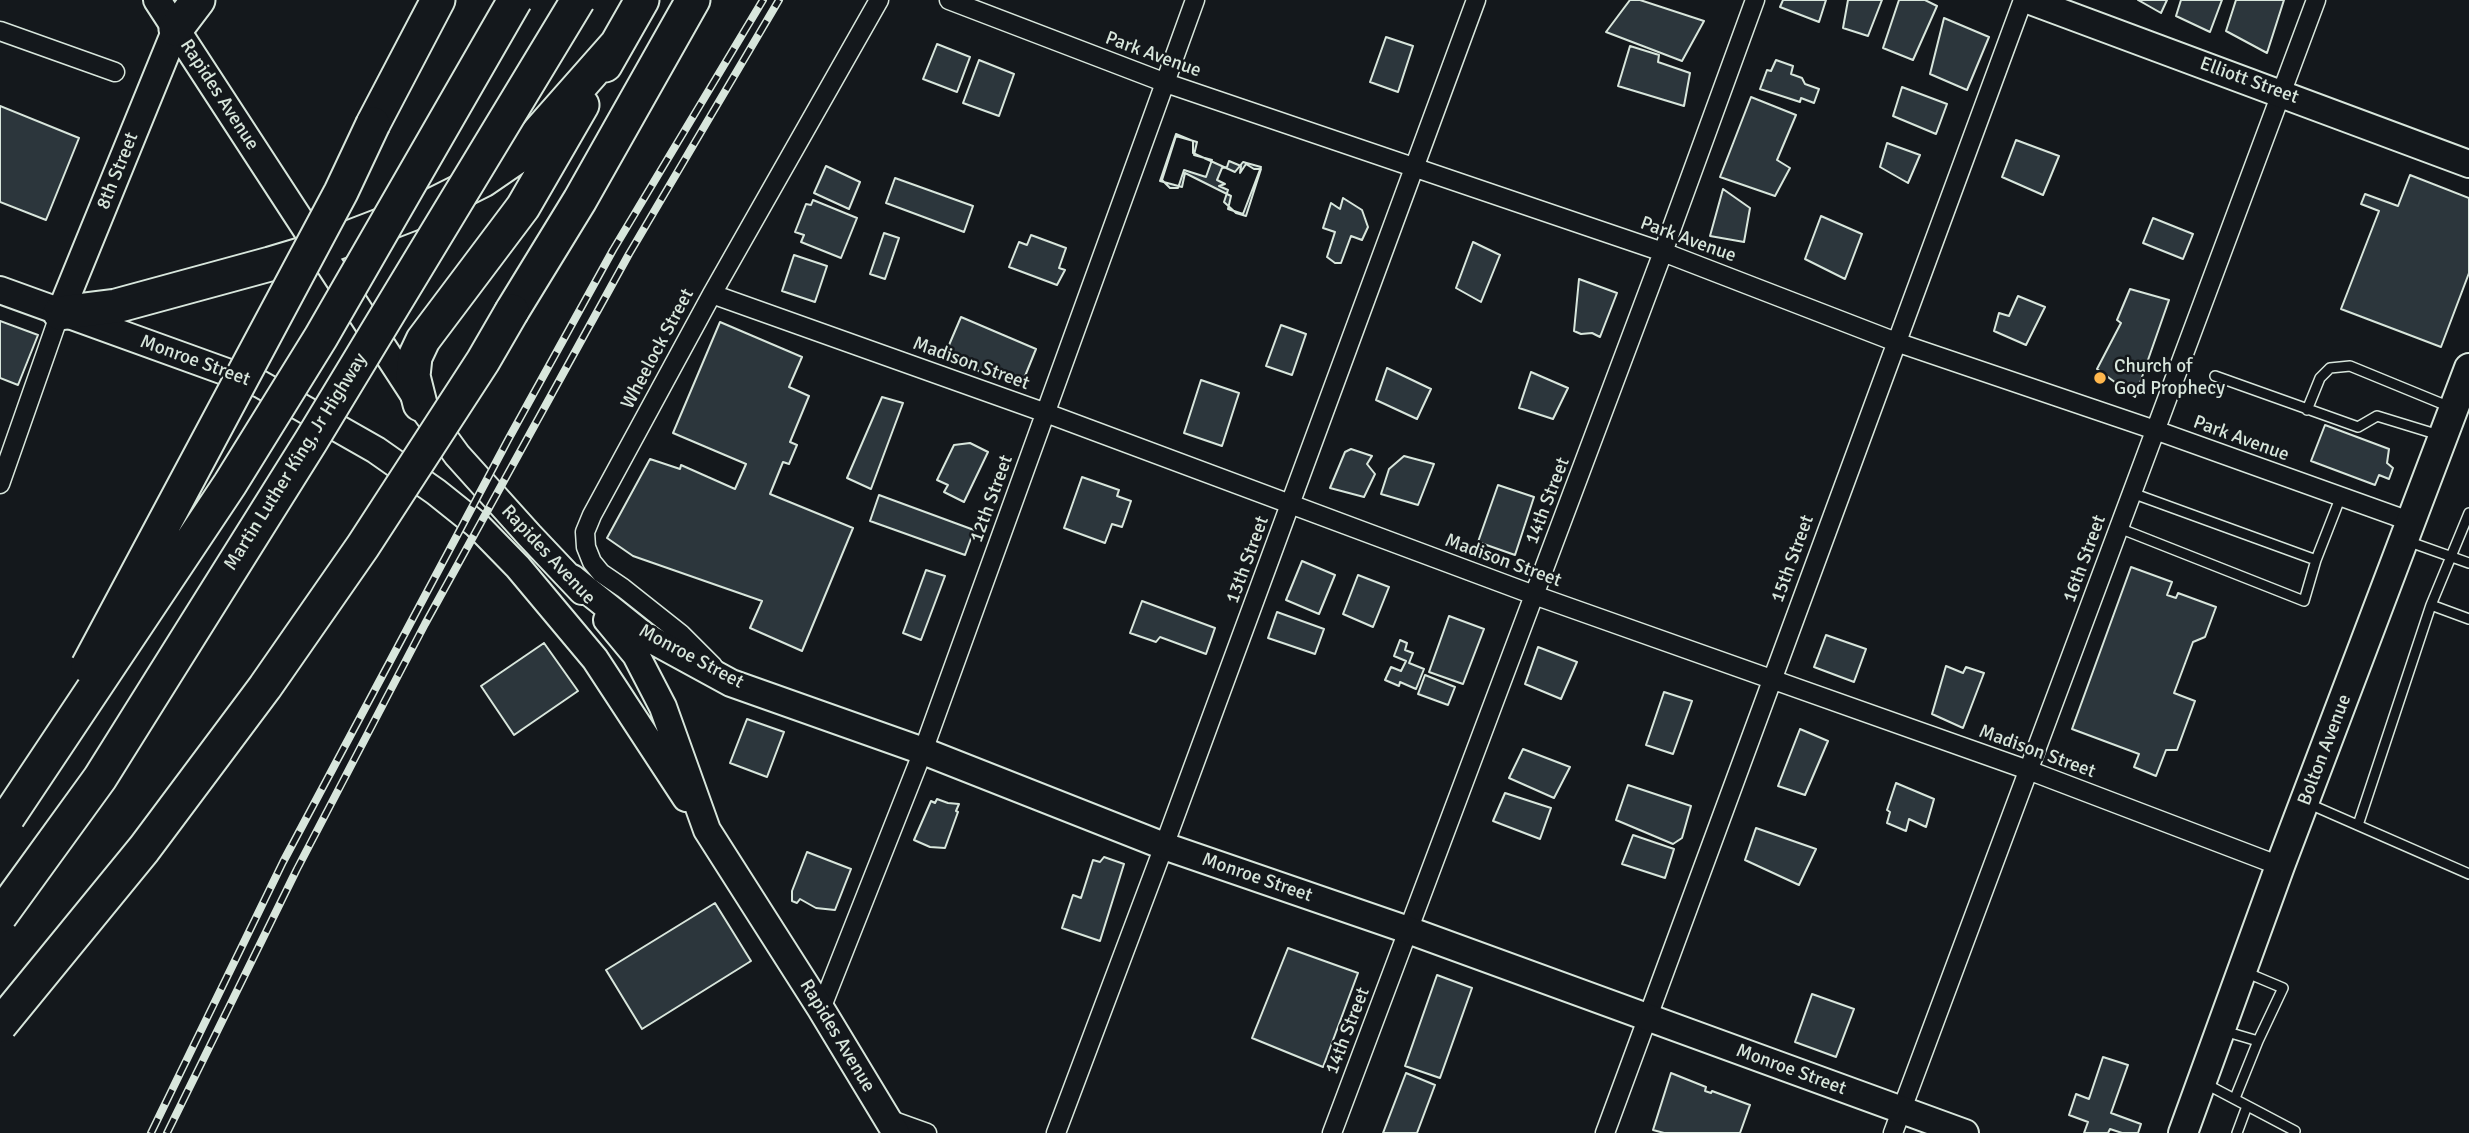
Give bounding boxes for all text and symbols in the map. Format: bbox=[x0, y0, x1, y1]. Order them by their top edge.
street label: Park Avenue bbox=[1102, 27, 1204, 83]
street label: Rapides Avenue bbox=[175, 35, 263, 155]
street label: Elliott Street bbox=[2196, 53, 2302, 109]
street label: 8th Street bbox=[92, 129, 144, 213]
street label: Park Avenue bbox=[1637, 212, 1739, 268]
street label: Wheelock Street bbox=[617, 285, 699, 413]
street label: Monroe Street bbox=[137, 331, 253, 391]
street label: Madison Street bbox=[910, 332, 1032, 396]
street label: Martin Luther King, Jr Highway bbox=[220, 349, 372, 575]
place label: Church of God Prophecy bbox=[2114, 356, 2225, 400]
marker: Church of God Prophecy bbox=[2092, 370, 2108, 386]
street label: Park Avenue bbox=[2190, 411, 2292, 467]
street label: 12th Street bbox=[966, 452, 1018, 546]
street label: 14th Street bbox=[1521, 454, 1575, 548]
street label: Rapides Avenue bbox=[496, 501, 600, 609]
street label: 15th Street bbox=[1767, 512, 1819, 606]
street label: 16th Street bbox=[2059, 512, 2111, 606]
street label: 13th Street bbox=[1222, 513, 1274, 607]
street label: Madison Street bbox=[1442, 529, 1564, 593]
street label: Monroe Street bbox=[635, 620, 747, 694]
street label: Bolton Avenue bbox=[2293, 691, 2357, 809]
street label: Madison Street bbox=[1976, 720, 2098, 784]
street label: Monroe Street bbox=[1199, 848, 1315, 908]
street label: Rapides Avenue bbox=[794, 975, 880, 1097]
street label: 14th Street bbox=[1321, 984, 1375, 1078]
street label: Monroe Street bbox=[1733, 1040, 1849, 1100]

